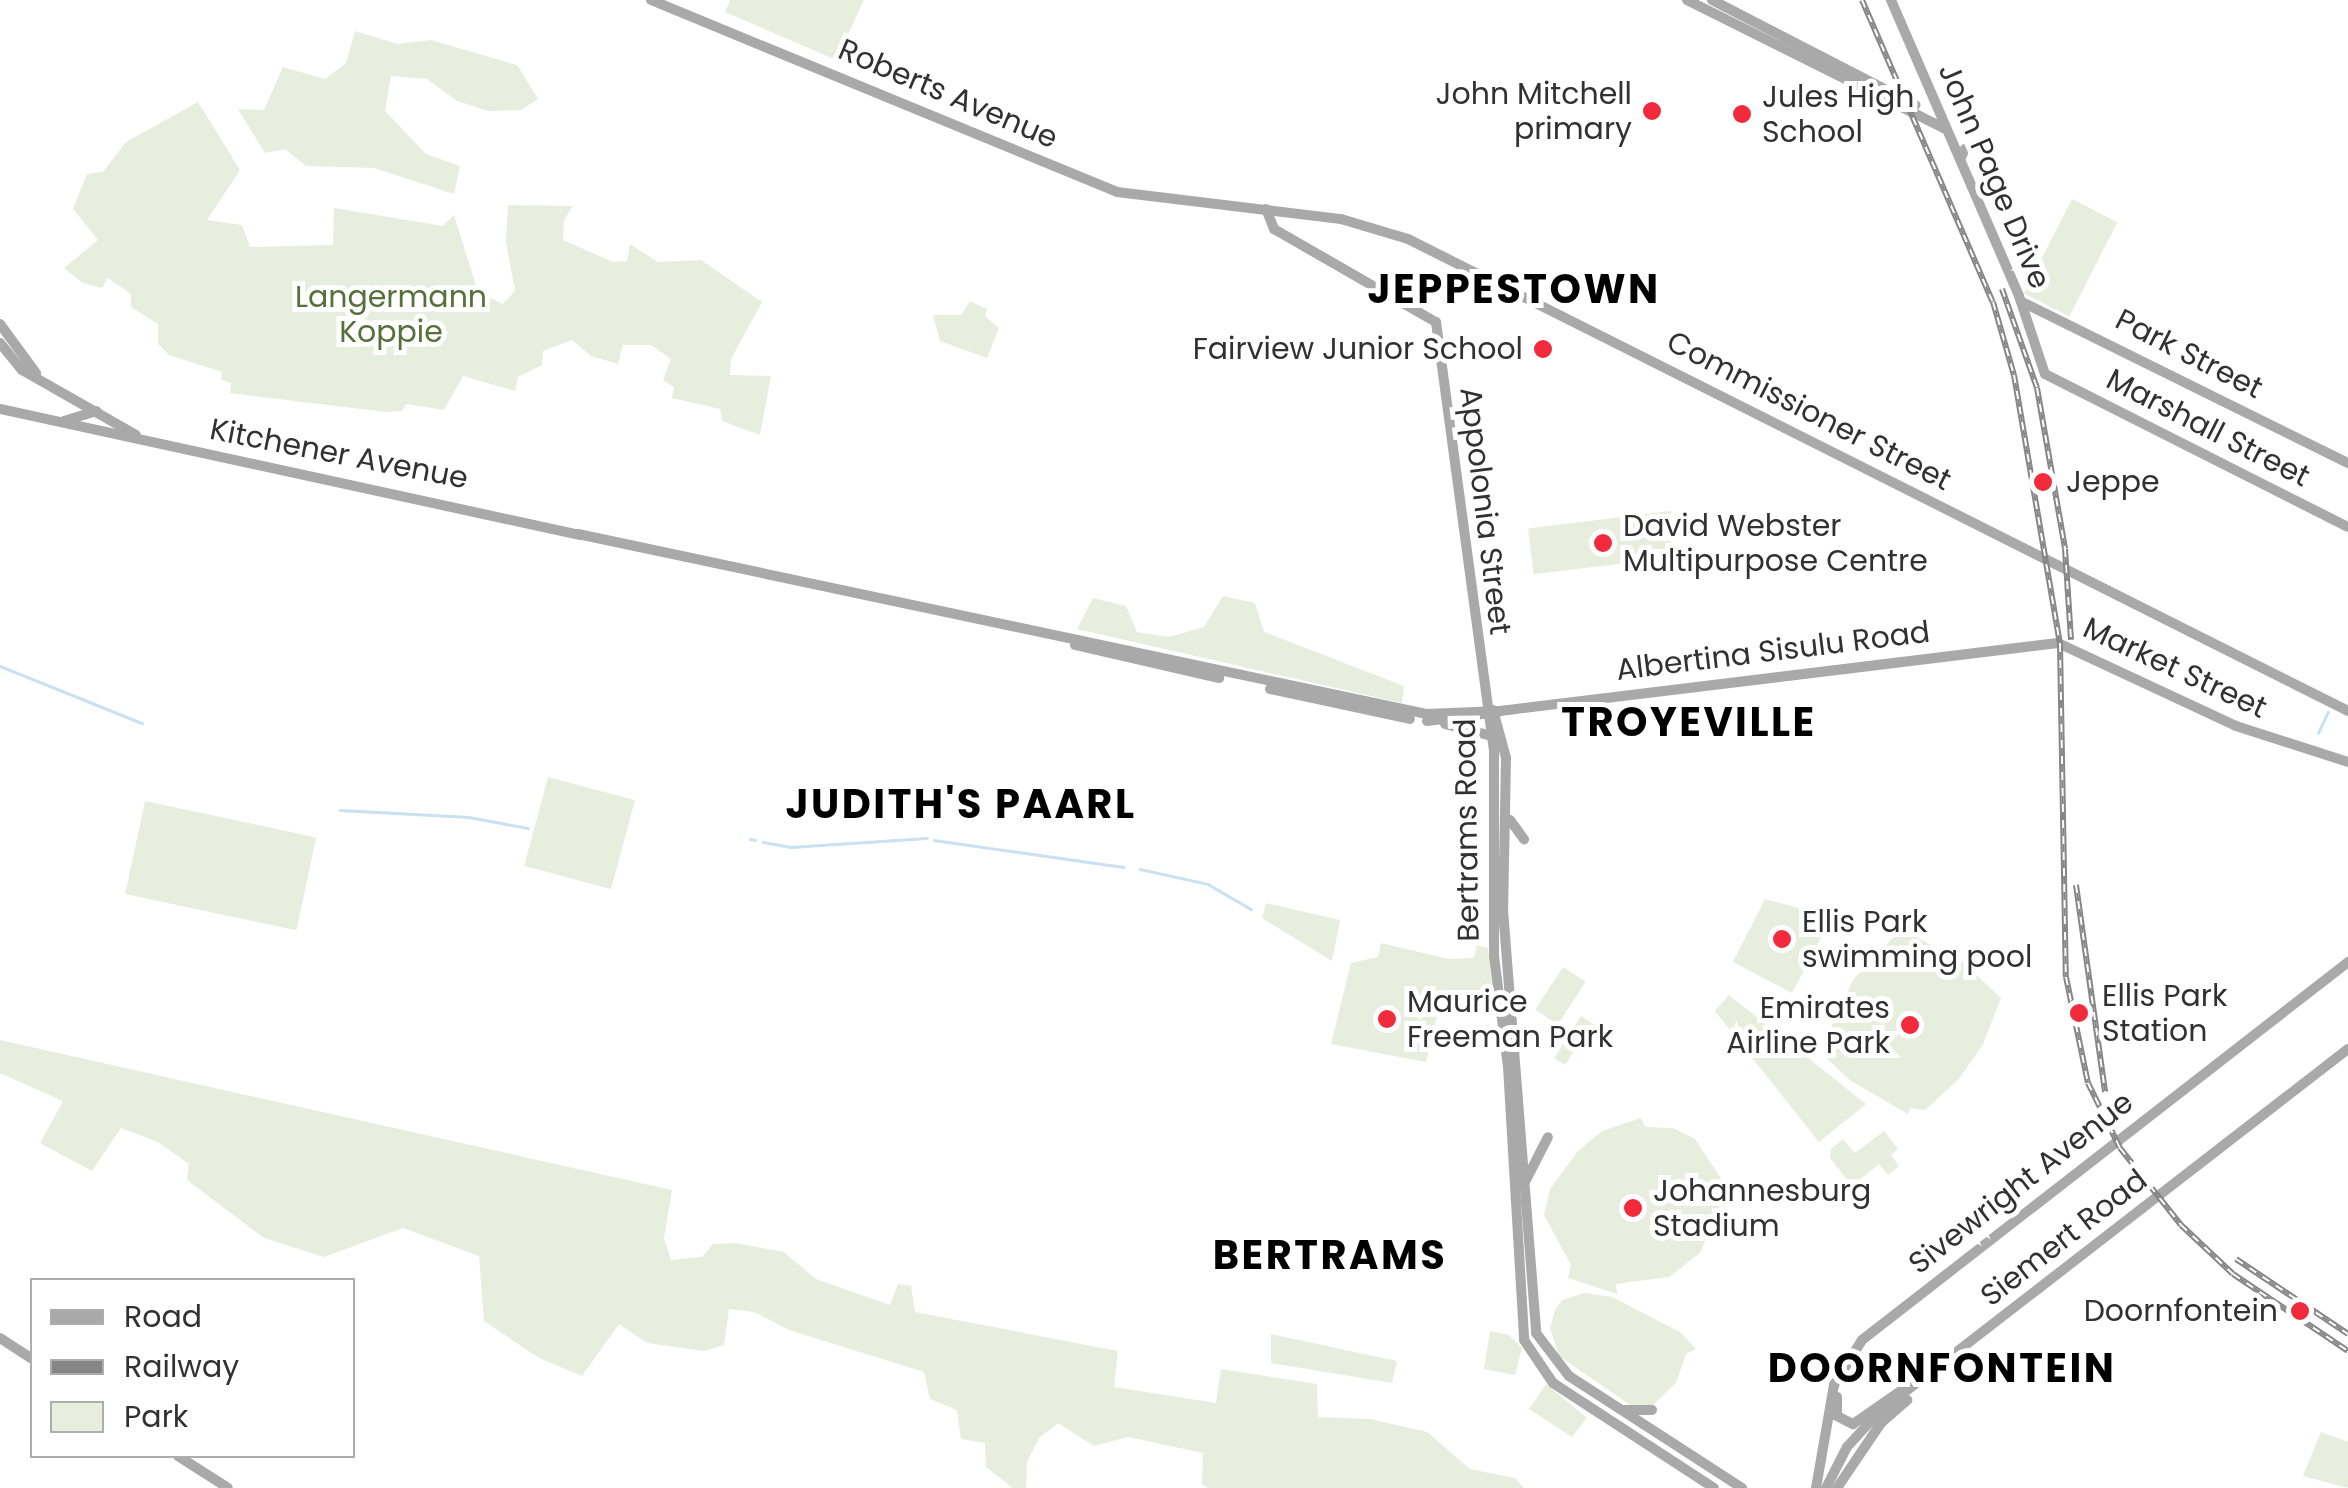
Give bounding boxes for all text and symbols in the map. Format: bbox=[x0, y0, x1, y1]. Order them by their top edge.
street label: Roberts Avenue bbox=[833, 32, 1063, 156]
street label: John Page Drive bbox=[1930, 58, 2058, 294]
place label: John Mitchell primary bbox=[1436, 76, 1632, 146]
place label: Jules High School bbox=[1762, 79, 1914, 150]
marker: John Mitchell primary bbox=[1641, 100, 1663, 122]
marker: Jules High School bbox=[1731, 103, 1753, 125]
district label: JEPPESTOWN bbox=[1367, 265, 1661, 313]
park label: Langermann Koppie bbox=[295, 279, 487, 350]
street label: Park Street bbox=[2109, 302, 2269, 406]
street label: Commissioner Street bbox=[1661, 324, 1957, 498]
place label: Fairview Junior School bbox=[1193, 331, 1523, 367]
marker: Fairview Junior School bbox=[1532, 338, 1554, 360]
street label: Marshall Street bbox=[2100, 361, 2316, 495]
street label: Appolonia Street bbox=[1452, 385, 1518, 637]
street label: Kitchener Avenue bbox=[207, 411, 471, 497]
place label: Jeppe bbox=[2066, 464, 2160, 500]
marker: Jeppe bbox=[2030, 469, 2056, 495]
place label: David Webster Multipurpose Centre bbox=[1623, 508, 1928, 578]
marker: David Webster Multipurpose Centre bbox=[1592, 532, 1614, 554]
street label: Market Street bbox=[2078, 610, 2272, 726]
street label: Albertina Sisulu Road bbox=[1614, 614, 1932, 688]
district label: TROYEVILLE bbox=[1561, 698, 1817, 746]
street label: Bertrams Road bbox=[1447, 718, 1487, 942]
district label: JUDITH'S PAARL bbox=[785, 780, 1137, 828]
place label: Ellis Park swimming pool bbox=[1802, 904, 2032, 974]
marker: Ellis Park swimming pool bbox=[1771, 928, 1793, 950]
place label: Ellis Park Station bbox=[2102, 978, 2227, 1048]
place label: Maurice Freeman Park bbox=[1407, 984, 1613, 1054]
place label: Emirates Airline Park bbox=[1726, 990, 1890, 1060]
marker: Ellis Park Station bbox=[2066, 1000, 2092, 1026]
marker: Maurice Freeman Park bbox=[1376, 1008, 1398, 1030]
marker: Emirates Airline Park bbox=[1899, 1014, 1921, 1036]
street label: Sivewright Avenue bbox=[1902, 1084, 2140, 1282]
street label: Siemert Road bbox=[1974, 1162, 2154, 1314]
place label: Johannesburg Stadium bbox=[1653, 1173, 1871, 1244]
marker: Johannesburg Stadium bbox=[1622, 1197, 1644, 1219]
district label: BERTRAMS bbox=[1213, 1231, 1447, 1279]
legend bbox=[30, 1278, 355, 1458]
place label: Doornfontein bbox=[2084, 1293, 2278, 1329]
text: Road bbox=[124, 1295, 202, 1338]
marker: Doornfontein bbox=[2287, 1298, 2313, 1324]
district label: DOORNFONTEIN bbox=[1768, 1344, 2116, 1392]
text: Railway bbox=[124, 1345, 239, 1388]
text: Park bbox=[124, 1395, 188, 1438]

